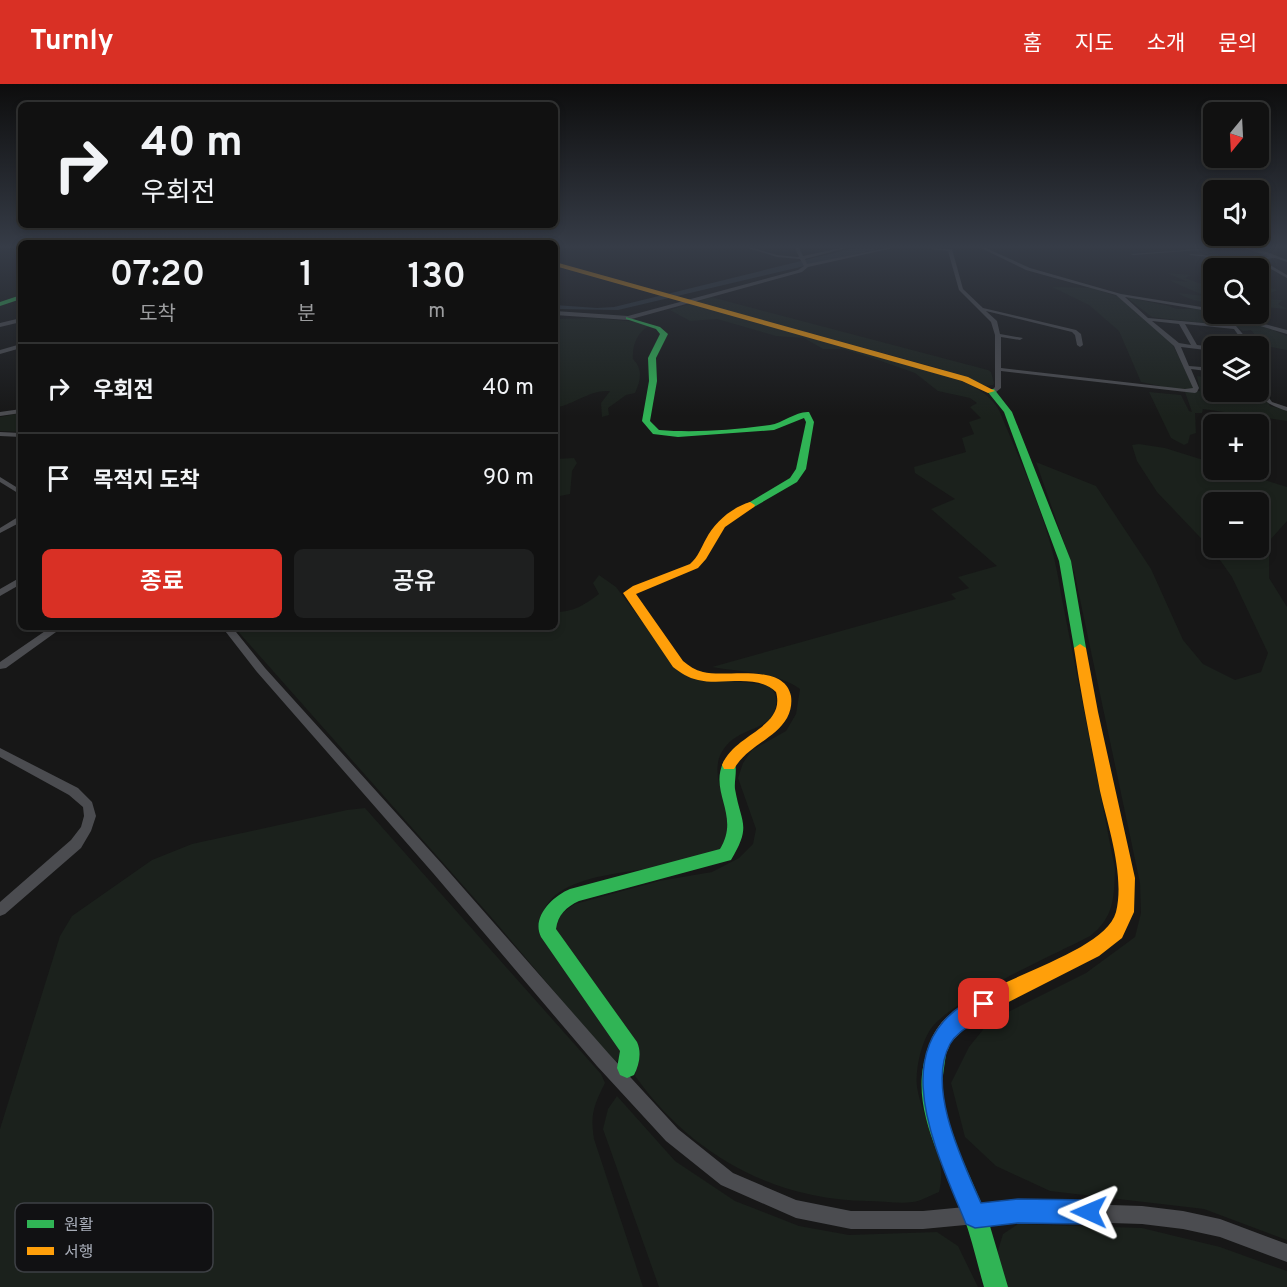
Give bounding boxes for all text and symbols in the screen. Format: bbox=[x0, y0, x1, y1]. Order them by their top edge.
text: Turnly bbox=[30, 24, 114, 60]
text: 홈 bbox=[1023, 31, 1042, 58]
text: 지도 bbox=[1075, 31, 1114, 58]
text: 소개 bbox=[1147, 31, 1185, 58]
text: 문의 bbox=[1218, 31, 1257, 58]
north arrow bbox=[1203, 102, 1269, 168]
map controls bbox=[1203, 102, 1269, 558]
text: 40 m bbox=[141, 118, 243, 171]
icon: right bbox=[42, 126, 120, 204]
text: 우회전 bbox=[141, 177, 216, 211]
button: sound bbox=[1203, 180, 1269, 246]
text: 07:20 bbox=[110, 253, 205, 299]
text: 1 bbox=[299, 253, 313, 299]
text: 130 bbox=[407, 255, 466, 301]
button: search bbox=[1203, 258, 1269, 324]
text: m bbox=[428, 299, 445, 325]
text: 도착 bbox=[139, 302, 176, 328]
text: 분 bbox=[297, 302, 316, 328]
button: layers bbox=[1203, 336, 1269, 402]
icon: right bbox=[42, 372, 75, 405]
text: 40 m bbox=[482, 375, 534, 402]
text: 우회전 bbox=[93, 378, 154, 405]
button: + bbox=[1203, 414, 1269, 480]
icon: arrive bbox=[42, 462, 75, 495]
text: 90 m bbox=[483, 465, 534, 492]
text: 목적지 도착 bbox=[93, 468, 200, 495]
button: − bbox=[1203, 492, 1269, 558]
button: 종료 bbox=[42, 549, 282, 618]
button: 공유 bbox=[294, 549, 534, 618]
pin bbox=[958, 978, 1009, 1029]
icon: arrive bbox=[967, 987, 1000, 1020]
position arrow bbox=[1057, 1180, 1121, 1244]
legend bbox=[15, 1203, 213, 1272]
text: 원활 bbox=[64, 1216, 94, 1236]
text: 서행 bbox=[64, 1243, 93, 1263]

